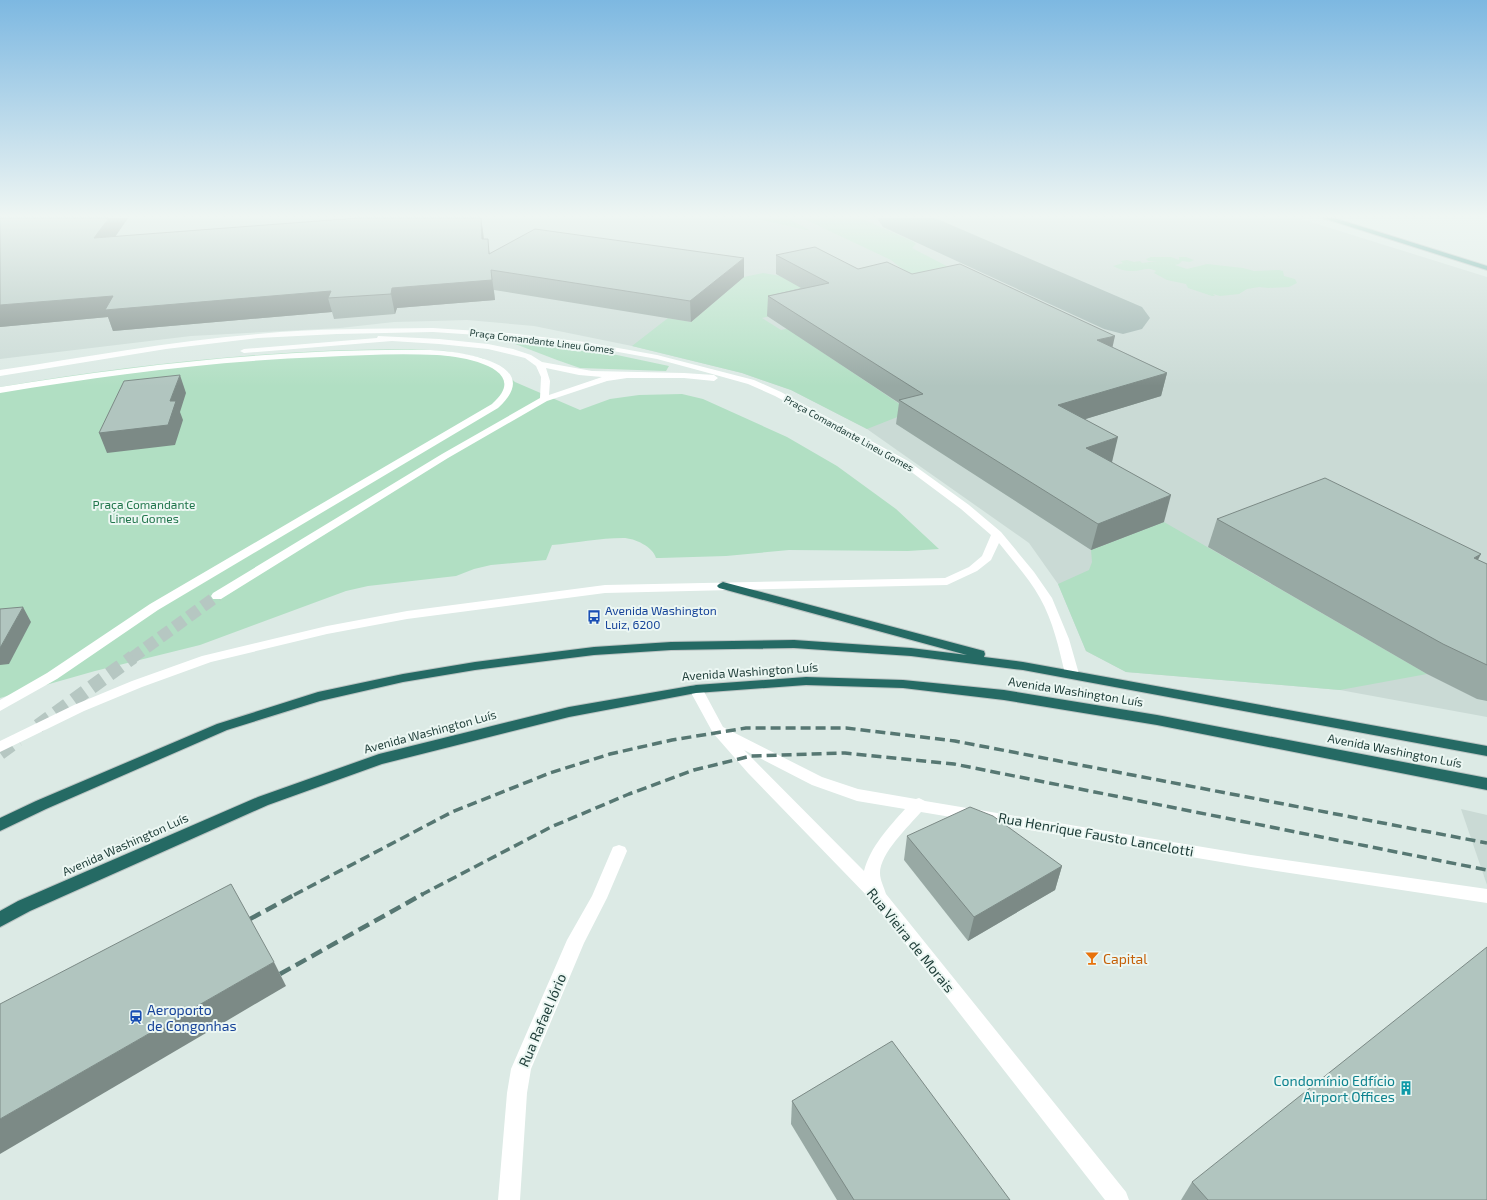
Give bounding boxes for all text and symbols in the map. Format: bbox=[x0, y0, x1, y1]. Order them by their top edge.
street label: Praça Comandante Lineu Gomes bbox=[469, 326, 615, 357]
street label: Praça Comandante Lineu Gomes bbox=[782, 392, 916, 474]
park label: Praça Comandante Lineu Gomes bbox=[93, 497, 195, 525]
place label: Avenida Washington Luiz, 6200 bbox=[605, 603, 717, 631]
bus stop icon: Avenida Washington Luiz, 6200 bbox=[586, 609, 602, 625]
street label: Avenida Washington Luís bbox=[681, 659, 819, 683]
street label: Avenida Washington Luís bbox=[1007, 673, 1145, 709]
street label: Avenida Washington Luís bbox=[362, 707, 498, 755]
street label: Avenida Washington Luís bbox=[1327, 730, 1463, 770]
street label: Rua Henrique Fausto Lancelotti bbox=[997, 808, 1195, 860]
street label: Avenida Washington Luís bbox=[60, 810, 190, 878]
street label: Rua Vieira de Morais bbox=[864, 884, 958, 996]
bar icon: Capital bbox=[1084, 950, 1100, 966]
place label: Capital bbox=[1103, 950, 1148, 967]
street label: Rua Rafael Iório bbox=[515, 971, 569, 1069]
place label: Aeroporto de Congonhas bbox=[147, 1001, 237, 1034]
station icon: Aeroporto de Congonhas bbox=[128, 1009, 144, 1025]
place label: Condomínio Edfício Airport Offices bbox=[1274, 1072, 1395, 1105]
building icon: Condomínio Edfício Airport Offices bbox=[1398, 1080, 1414, 1096]

